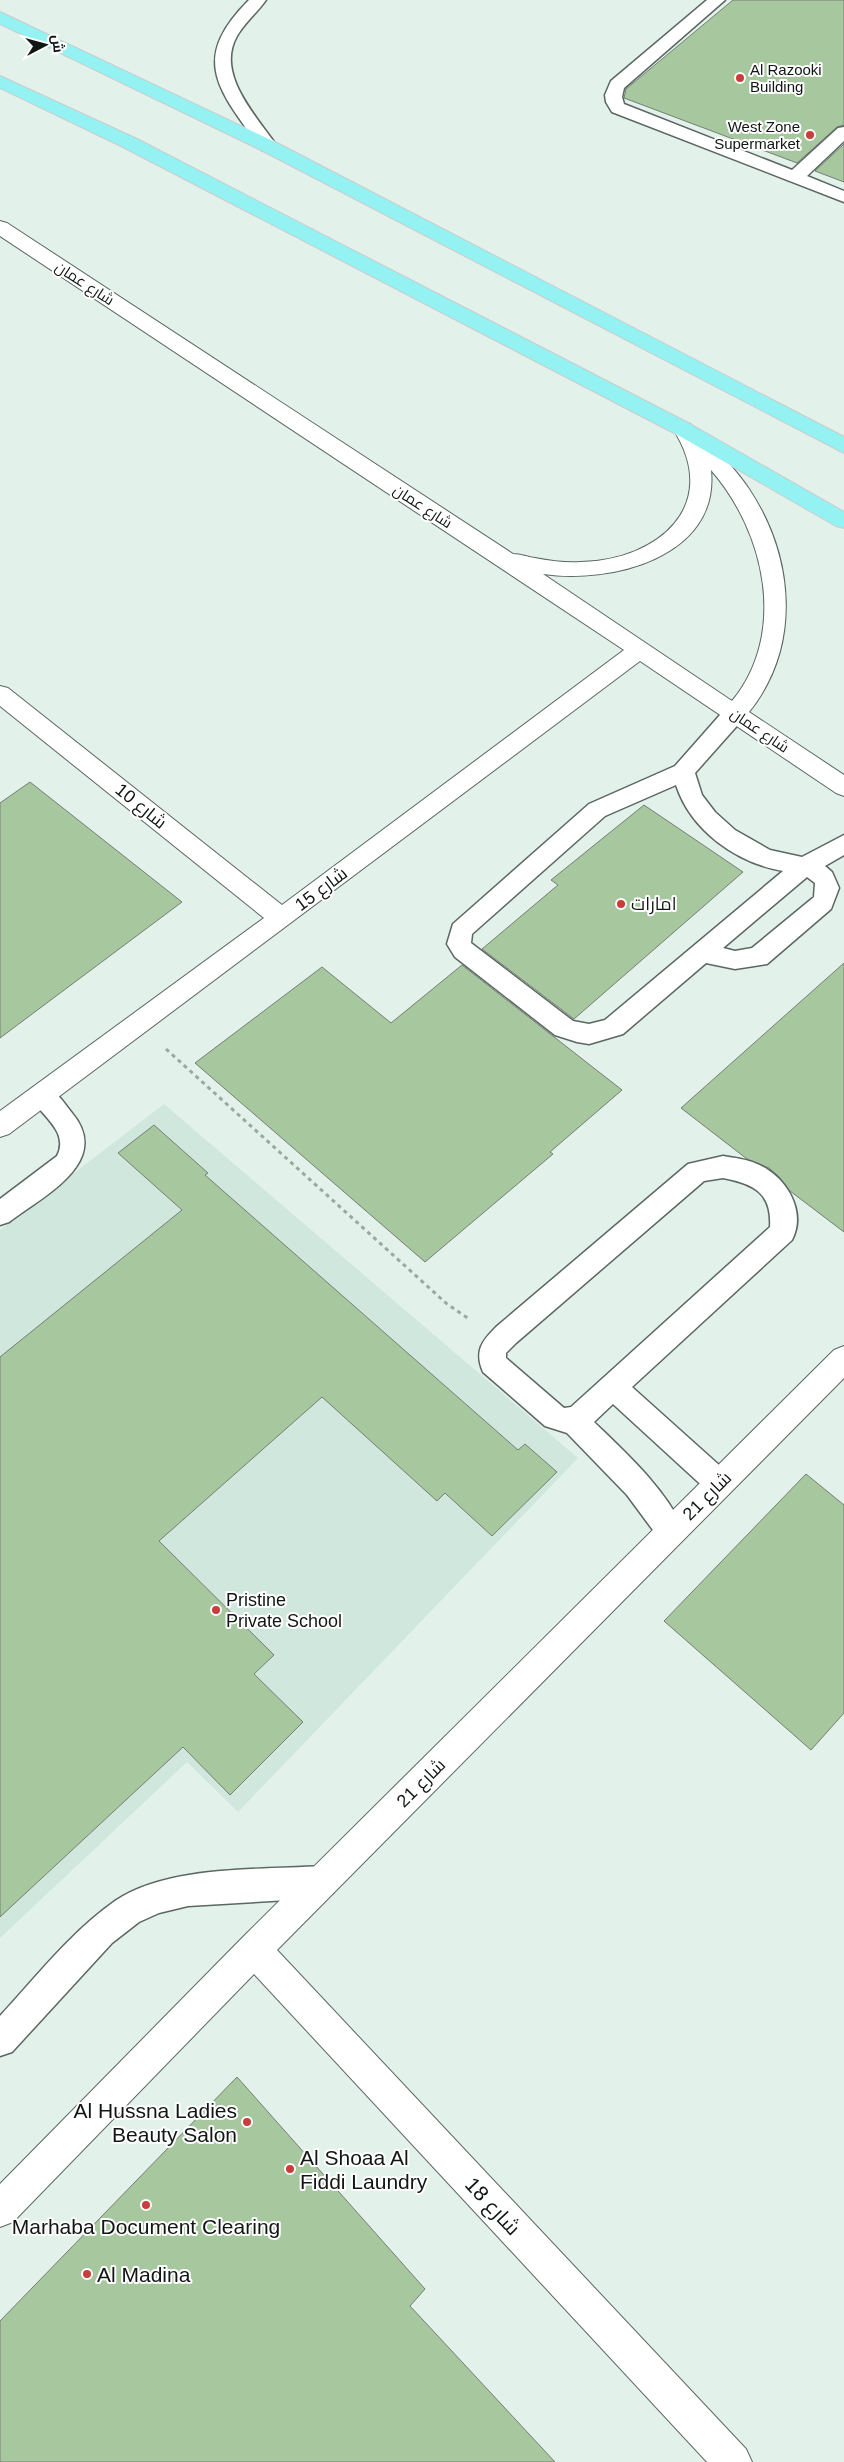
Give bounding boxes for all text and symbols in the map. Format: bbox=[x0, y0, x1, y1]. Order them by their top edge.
north arrow bbox=[20, 20, 70, 70]
text: ش bbox=[48, 34, 67, 54]
place label: Al Razooki Building bbox=[750, 61, 822, 95]
marker: Al Razooki Building bbox=[734, 72, 746, 84]
place label: West Zone Supermarket bbox=[714, 118, 801, 152]
marker: West Zone Supermarket bbox=[804, 129, 816, 141]
street label: شارع عمان bbox=[51, 258, 118, 311]
street label: شارع عمان bbox=[389, 481, 456, 534]
street label: شارع عمان bbox=[726, 704, 792, 758]
street label: شارع 10 bbox=[110, 779, 171, 834]
street label: شارع 15 bbox=[291, 863, 352, 917]
place label: امارات bbox=[631, 894, 677, 915]
marker: امارات bbox=[615, 898, 627, 910]
street label: شارع 21 bbox=[679, 1468, 737, 1526]
place label: Pristine Private School bbox=[226, 1590, 342, 1631]
marker: Pristine Private School bbox=[210, 1604, 222, 1616]
street label: شارع 21 bbox=[393, 1755, 451, 1813]
place label: Al Hussna Ladies Beauty Salon bbox=[74, 2099, 237, 2146]
marker: Al Hussna Ladies Beauty Salon bbox=[241, 2116, 253, 2128]
place label: Al Shoaa Al Fiddi Laundry bbox=[300, 2146, 428, 2193]
marker: Al Shoaa Al Fiddi Laundry bbox=[284, 2163, 296, 2175]
street label: شارع 18 bbox=[459, 2173, 525, 2241]
marker: Marhaba Document Clearing bbox=[140, 2199, 152, 2211]
place label: Marhaba Document Clearing bbox=[12, 2215, 280, 2238]
place label: Al Madina bbox=[97, 2263, 191, 2286]
marker: Al Madina bbox=[81, 2268, 93, 2280]

